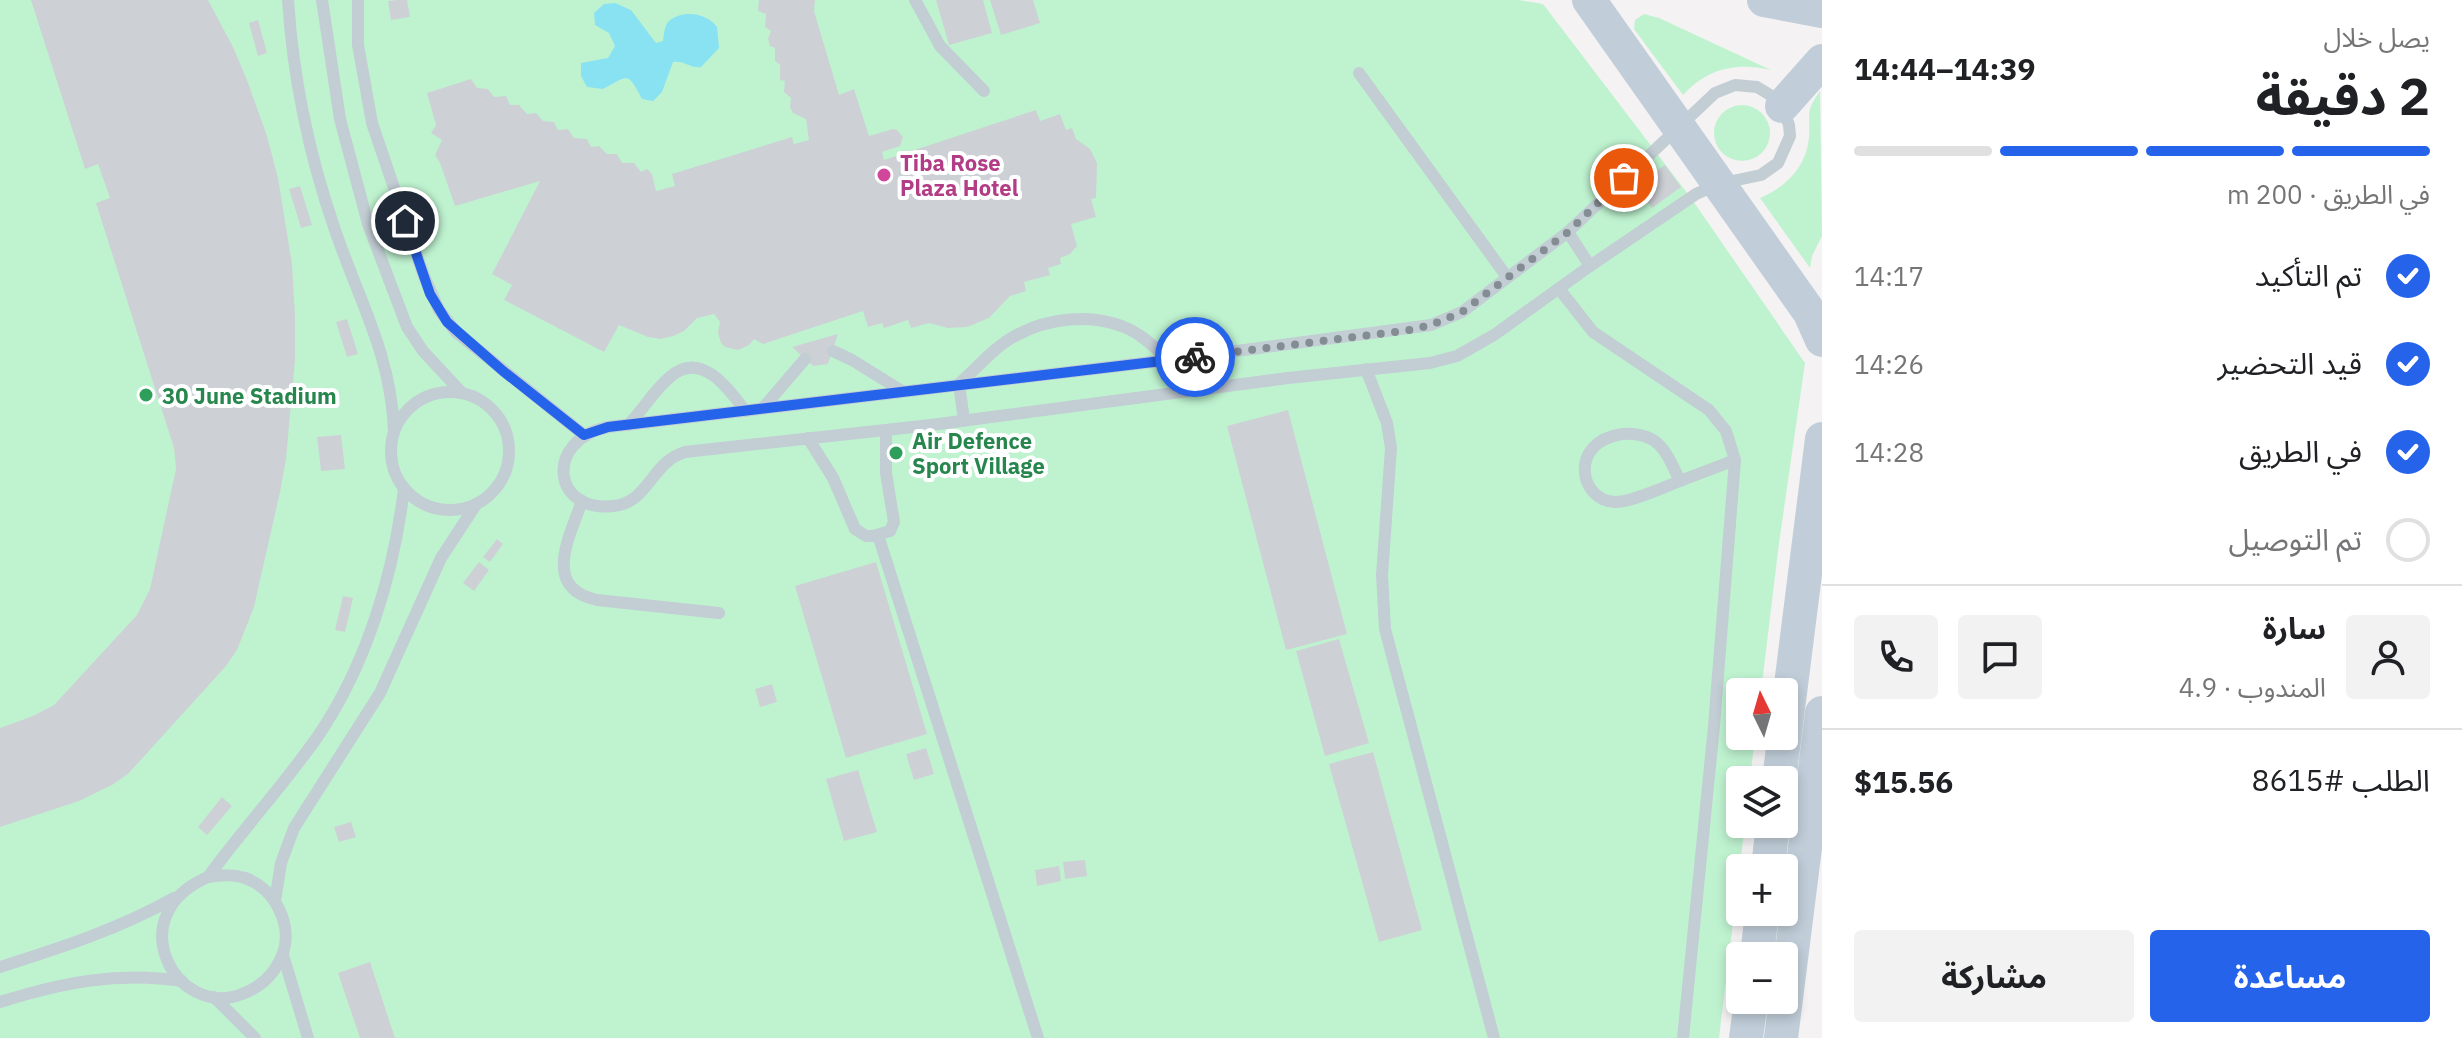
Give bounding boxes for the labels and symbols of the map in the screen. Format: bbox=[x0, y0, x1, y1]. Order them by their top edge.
pin bbox=[1590, 144, 1658, 212]
place label: Tiba Rose Plaza Hotel bbox=[900, 148, 1019, 202]
marker: Tiba Rose Plaza Hotel bbox=[875, 166, 893, 184]
pin bbox=[371, 187, 439, 255]
courier bbox=[1155, 317, 1235, 397]
place label: 30 June Stadium bbox=[162, 381, 337, 410]
marker: 30 June Stadium bbox=[137, 386, 155, 404]
place label: Air Defence Sport Village bbox=[912, 426, 1045, 480]
marker: Air Defence Sport Village bbox=[887, 444, 905, 462]
north arrow bbox=[1726, 678, 1798, 750]

